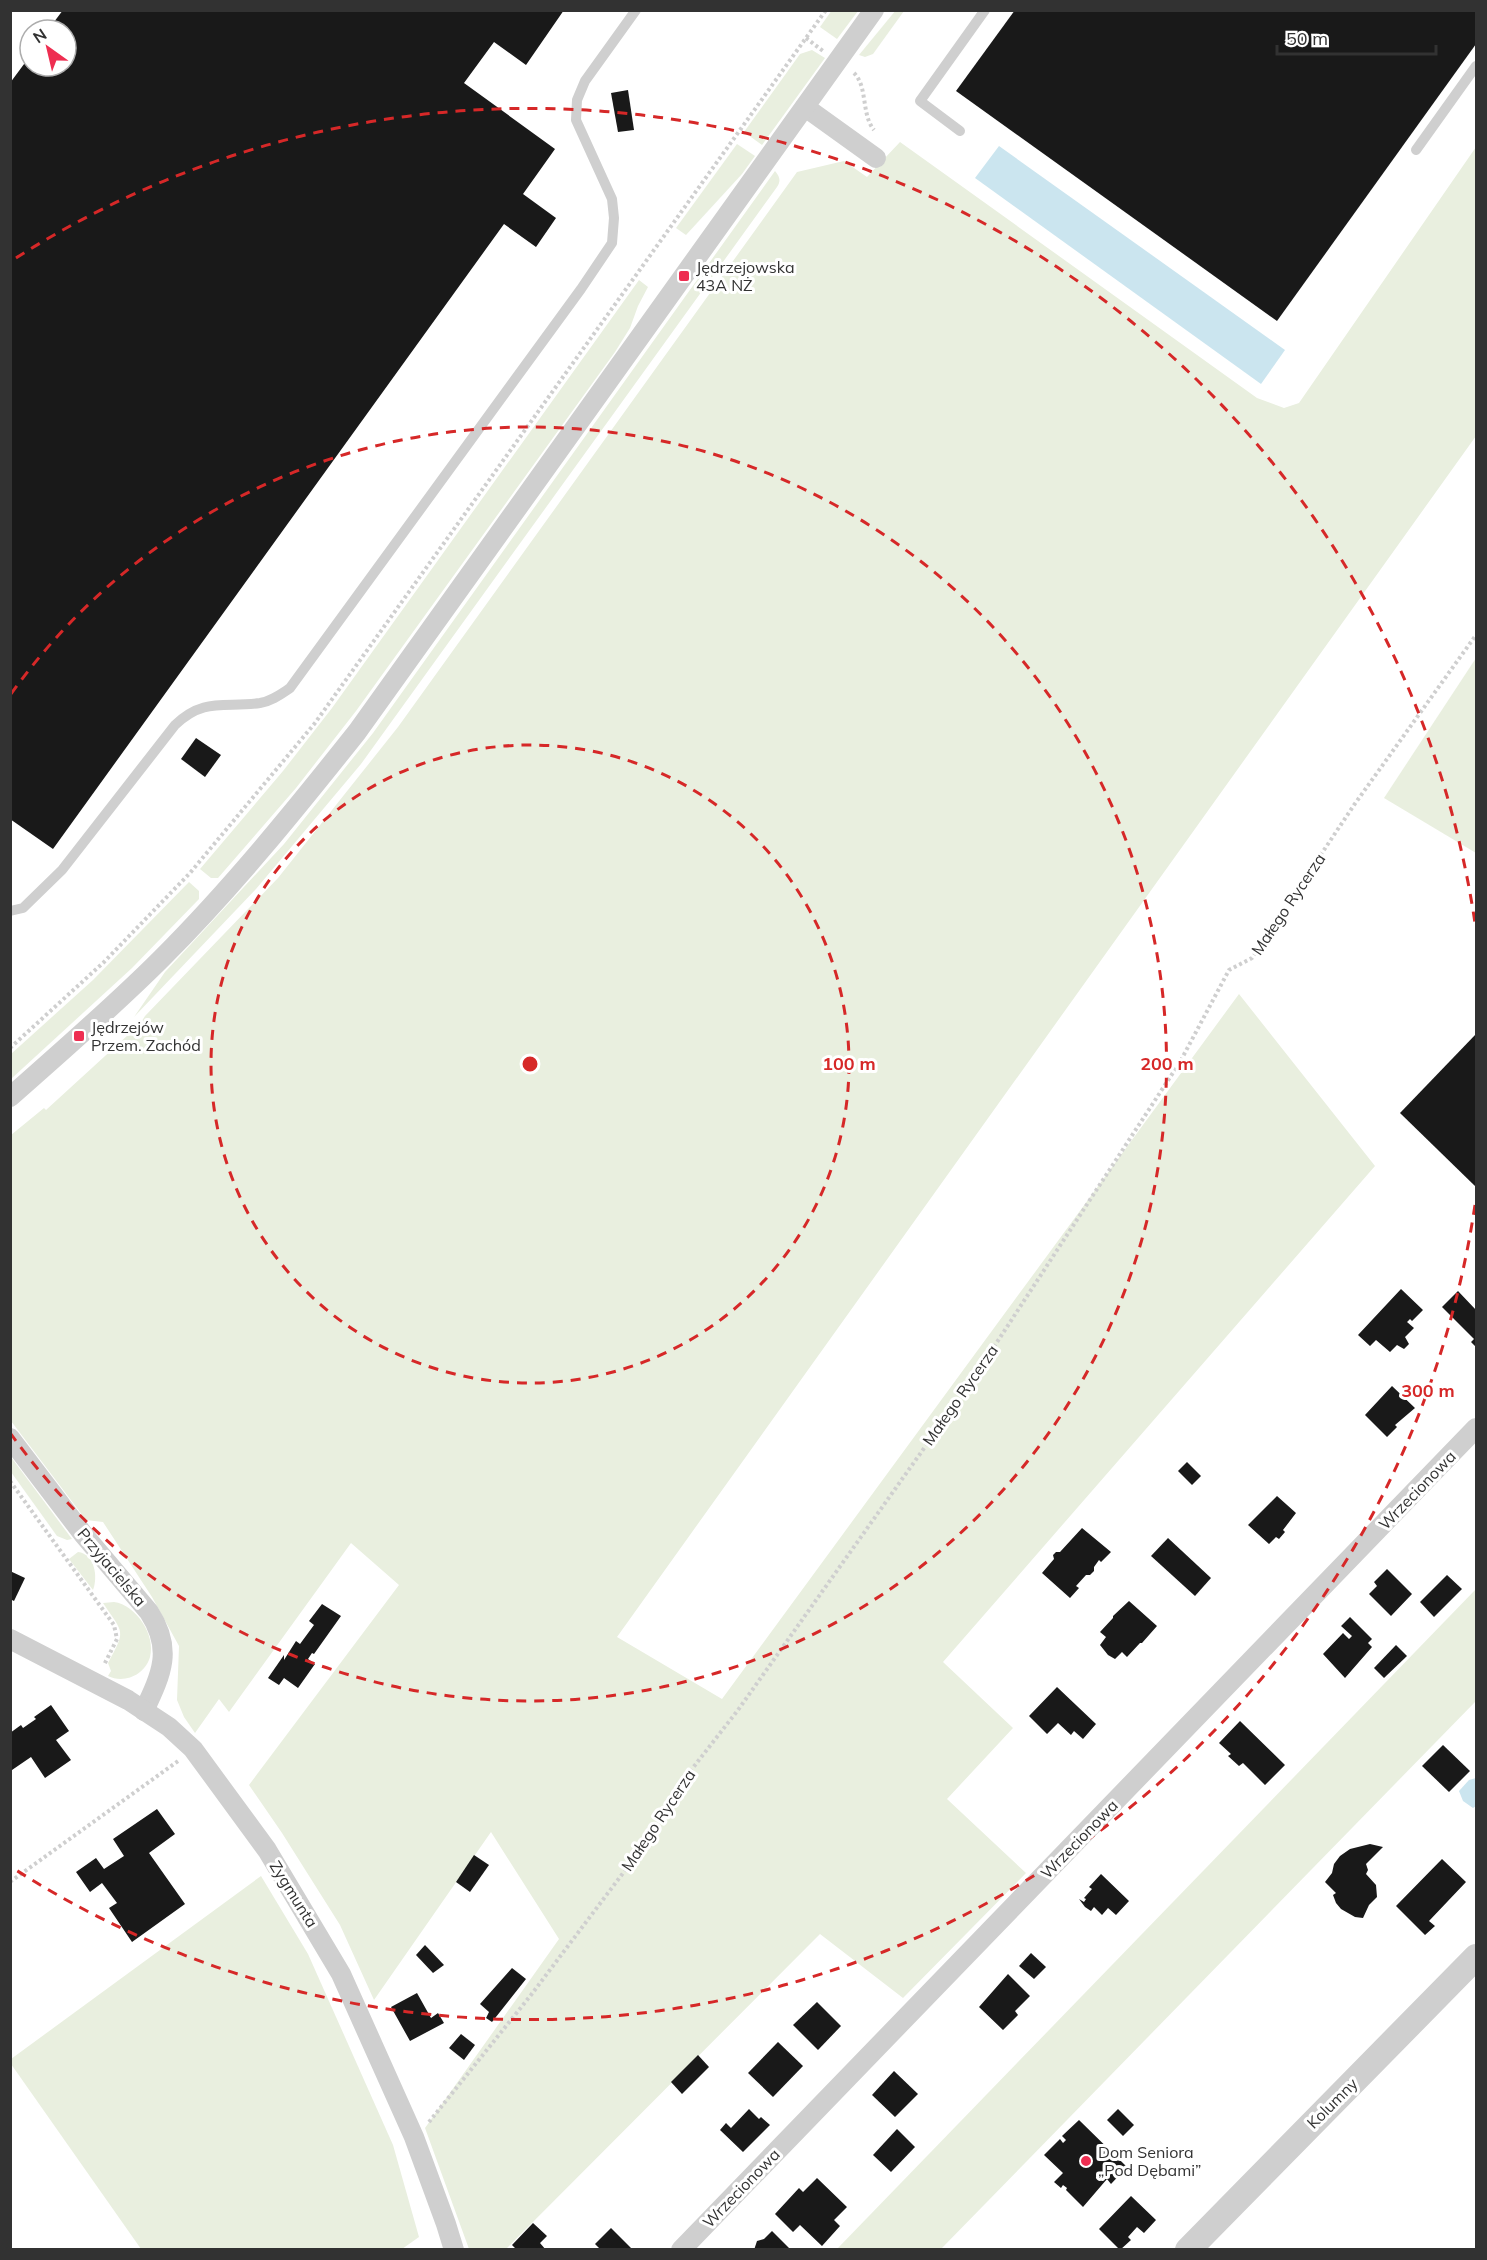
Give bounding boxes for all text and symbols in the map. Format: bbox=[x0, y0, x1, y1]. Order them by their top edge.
north arrow bbox=[18, 18, 78, 78]
scale bar bbox=[1277, 18, 1436, 56]
text: N bbox=[29, 24, 50, 47]
text: 50 m bbox=[1286, 27, 1328, 50]
place label: Jędrzejowska 43A NŻ bbox=[696, 257, 795, 295]
marker: Jędrzejowska 43A NŻ bbox=[677, 269, 691, 283]
street label: Małego Rycerza bbox=[1247, 849, 1329, 959]
place label: Jędrzejów Przem. Zachód bbox=[91, 1017, 201, 1055]
marker: Jędrzejów Przem. Zachód bbox=[72, 1029, 86, 1043]
text: 100 m bbox=[822, 1052, 876, 1075]
text: 200 m bbox=[1140, 1052, 1194, 1075]
centre of rings bbox=[520, 1054, 540, 1074]
street label: Małego Rycerza bbox=[918, 1341, 1002, 1449]
text: 300 m bbox=[1401, 1379, 1455, 1402]
street label: Wrzecionowa bbox=[1374, 1446, 1460, 1534]
street label: Przyjacielska bbox=[73, 1524, 151, 1610]
street label: Małego Rycerza bbox=[617, 1765, 699, 1875]
street label: Wrzecionowa bbox=[1036, 1795, 1122, 1883]
street label: Zygmunta bbox=[266, 1857, 322, 1931]
street label: Kolumny bbox=[1302, 2073, 1362, 2133]
place label: Dom Seniora „Pod Dębami” bbox=[1098, 2142, 1201, 2180]
street label: Wrzecionowa bbox=[698, 2144, 784, 2232]
marker: Dom Seniora „Pod Dębami” bbox=[1079, 2154, 1093, 2168]

